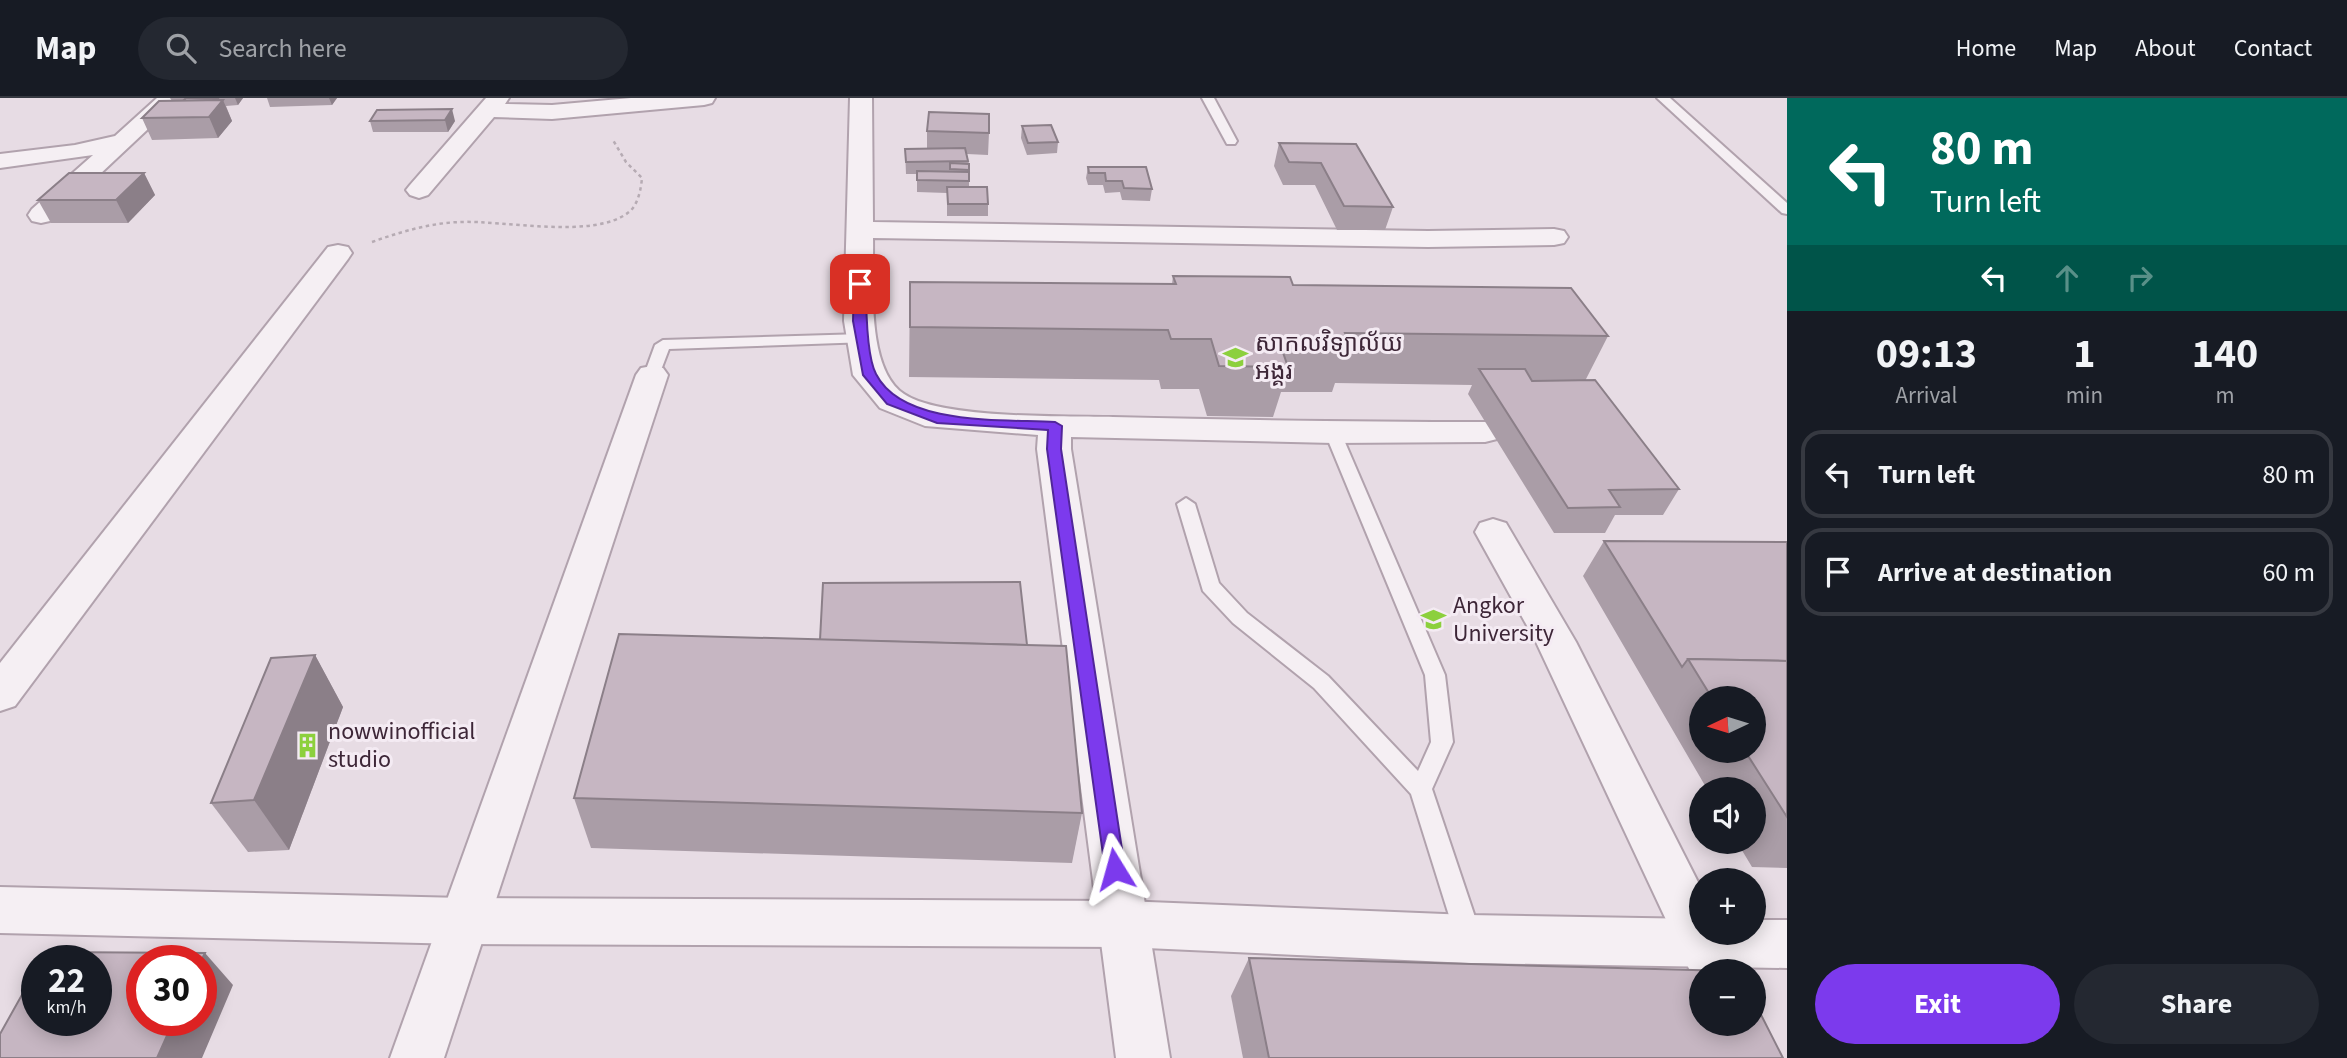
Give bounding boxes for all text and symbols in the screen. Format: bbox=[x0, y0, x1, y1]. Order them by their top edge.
search box bbox=[138, 17, 628, 80]
text: Map bbox=[35, 25, 96, 72]
icon: search bbox=[162, 29, 200, 67]
text: Search here bbox=[218, 30, 347, 67]
text: Home bbox=[1956, 31, 2016, 66]
text: Map bbox=[2054, 31, 2097, 66]
text: About bbox=[2135, 31, 2196, 66]
text: Contact bbox=[2234, 31, 2312, 66]
text: 80 m bbox=[1930, 114, 2034, 184]
icon: left bbox=[1815, 126, 1906, 217]
text: Turn left bbox=[1930, 179, 2041, 225]
pin bbox=[830, 254, 890, 314]
icon: left bbox=[1975, 259, 2013, 297]
icon: ahead bbox=[2048, 259, 2086, 297]
icon: right bbox=[2121, 259, 2159, 297]
icon: arrive bbox=[841, 265, 879, 303]
text: 09:13 bbox=[1876, 324, 1977, 384]
text: 1 bbox=[2073, 324, 2095, 384]
text: 140 bbox=[2192, 324, 2258, 384]
place label: សាកលវិទ្យាល័យ អង្គរ bbox=[1255, 326, 1403, 389]
school or university icon: សាកលវិទ្យាល័យ អង្គរ bbox=[1221, 343, 1249, 371]
text: Arrival bbox=[1895, 379, 1957, 412]
text: min bbox=[2066, 379, 2103, 412]
text: m bbox=[2215, 379, 2235, 412]
icon: left bbox=[1819, 455, 1857, 493]
text: Turn left bbox=[1878, 456, 1975, 493]
text: 80 m bbox=[2262, 456, 2315, 493]
icon: arrive bbox=[1819, 553, 1857, 591]
text: Arrive at destination bbox=[1878, 554, 2112, 591]
text: 60 m bbox=[2262, 554, 2315, 591]
place label: Angkor University bbox=[1453, 588, 1554, 651]
school or university icon: Angkor University bbox=[1419, 605, 1447, 633]
north arrow bbox=[1689, 686, 1766, 763]
map controls bbox=[1689, 686, 1766, 1036]
place label: nowwinofficial studio bbox=[328, 714, 475, 777]
building icon: nowwinofficial studio bbox=[294, 731, 322, 759]
button: sound bbox=[1689, 777, 1766, 854]
position arrow bbox=[1078, 832, 1152, 906]
button: + bbox=[1689, 868, 1766, 945]
speed limit sign: 30 bbox=[126, 945, 217, 1036]
text: 22 bbox=[48, 956, 85, 1006]
button: − bbox=[1689, 959, 1766, 1036]
button: Exit bbox=[1815, 964, 2060, 1044]
button: Share bbox=[2074, 964, 2319, 1044]
text: km/h bbox=[47, 995, 86, 1020]

